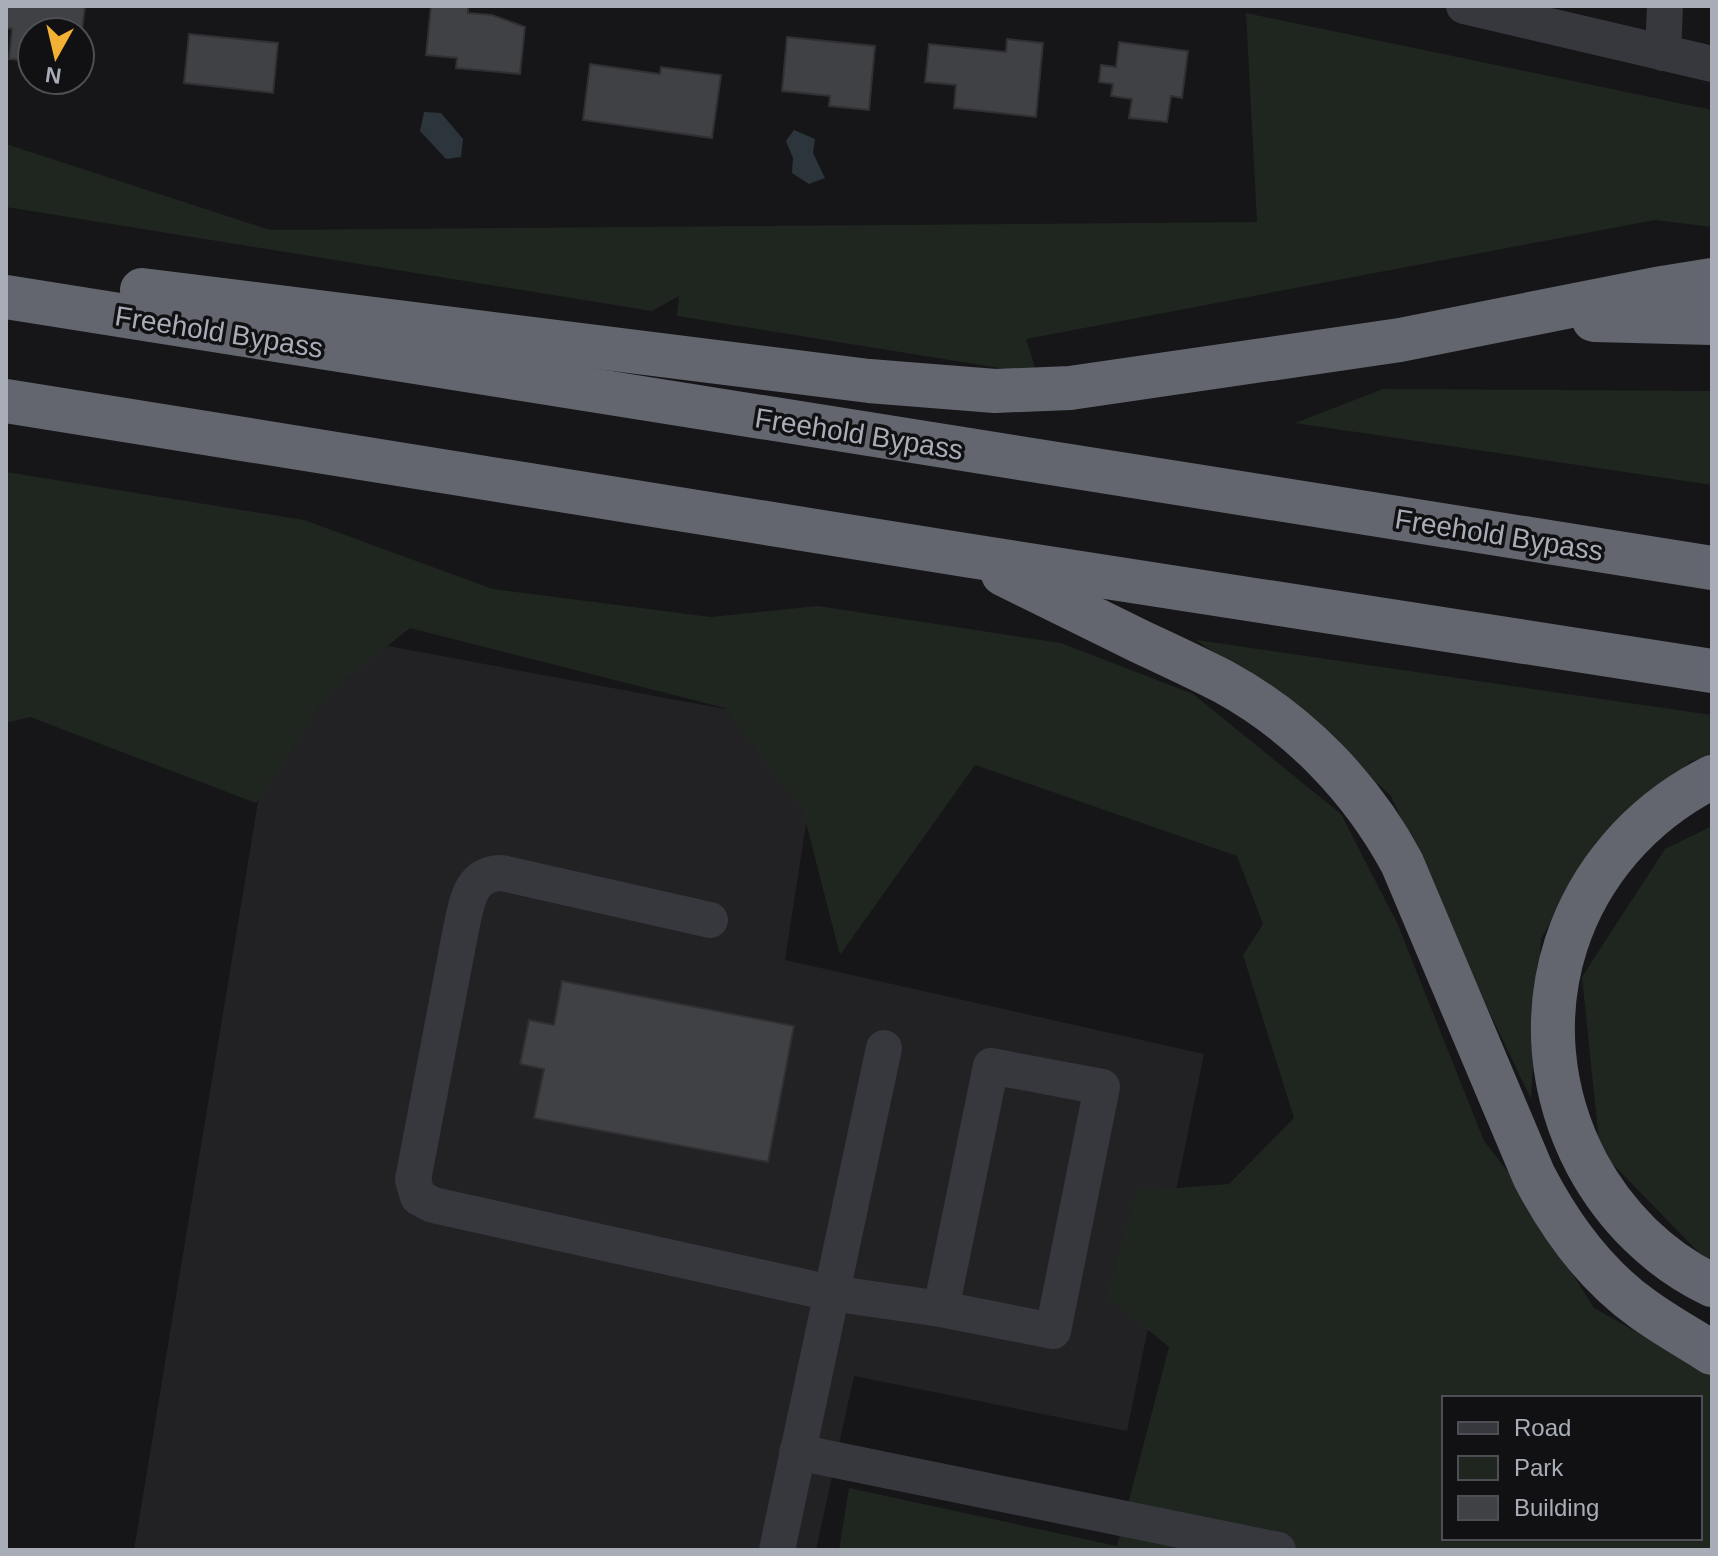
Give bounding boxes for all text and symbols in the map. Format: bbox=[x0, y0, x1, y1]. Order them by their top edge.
north arrow bbox=[16, 16, 96, 96]
text: N bbox=[44, 62, 63, 89]
street label: Freehold Bypass bbox=[113, 300, 325, 364]
street label: Freehold Bypass bbox=[753, 402, 965, 466]
street label: Freehold Bypass bbox=[1393, 503, 1605, 567]
legend bbox=[1442, 1396, 1702, 1540]
text: Road bbox=[1514, 1414, 1571, 1441]
text: Park bbox=[1514, 1454, 1564, 1481]
text: Building bbox=[1514, 1494, 1599, 1521]

